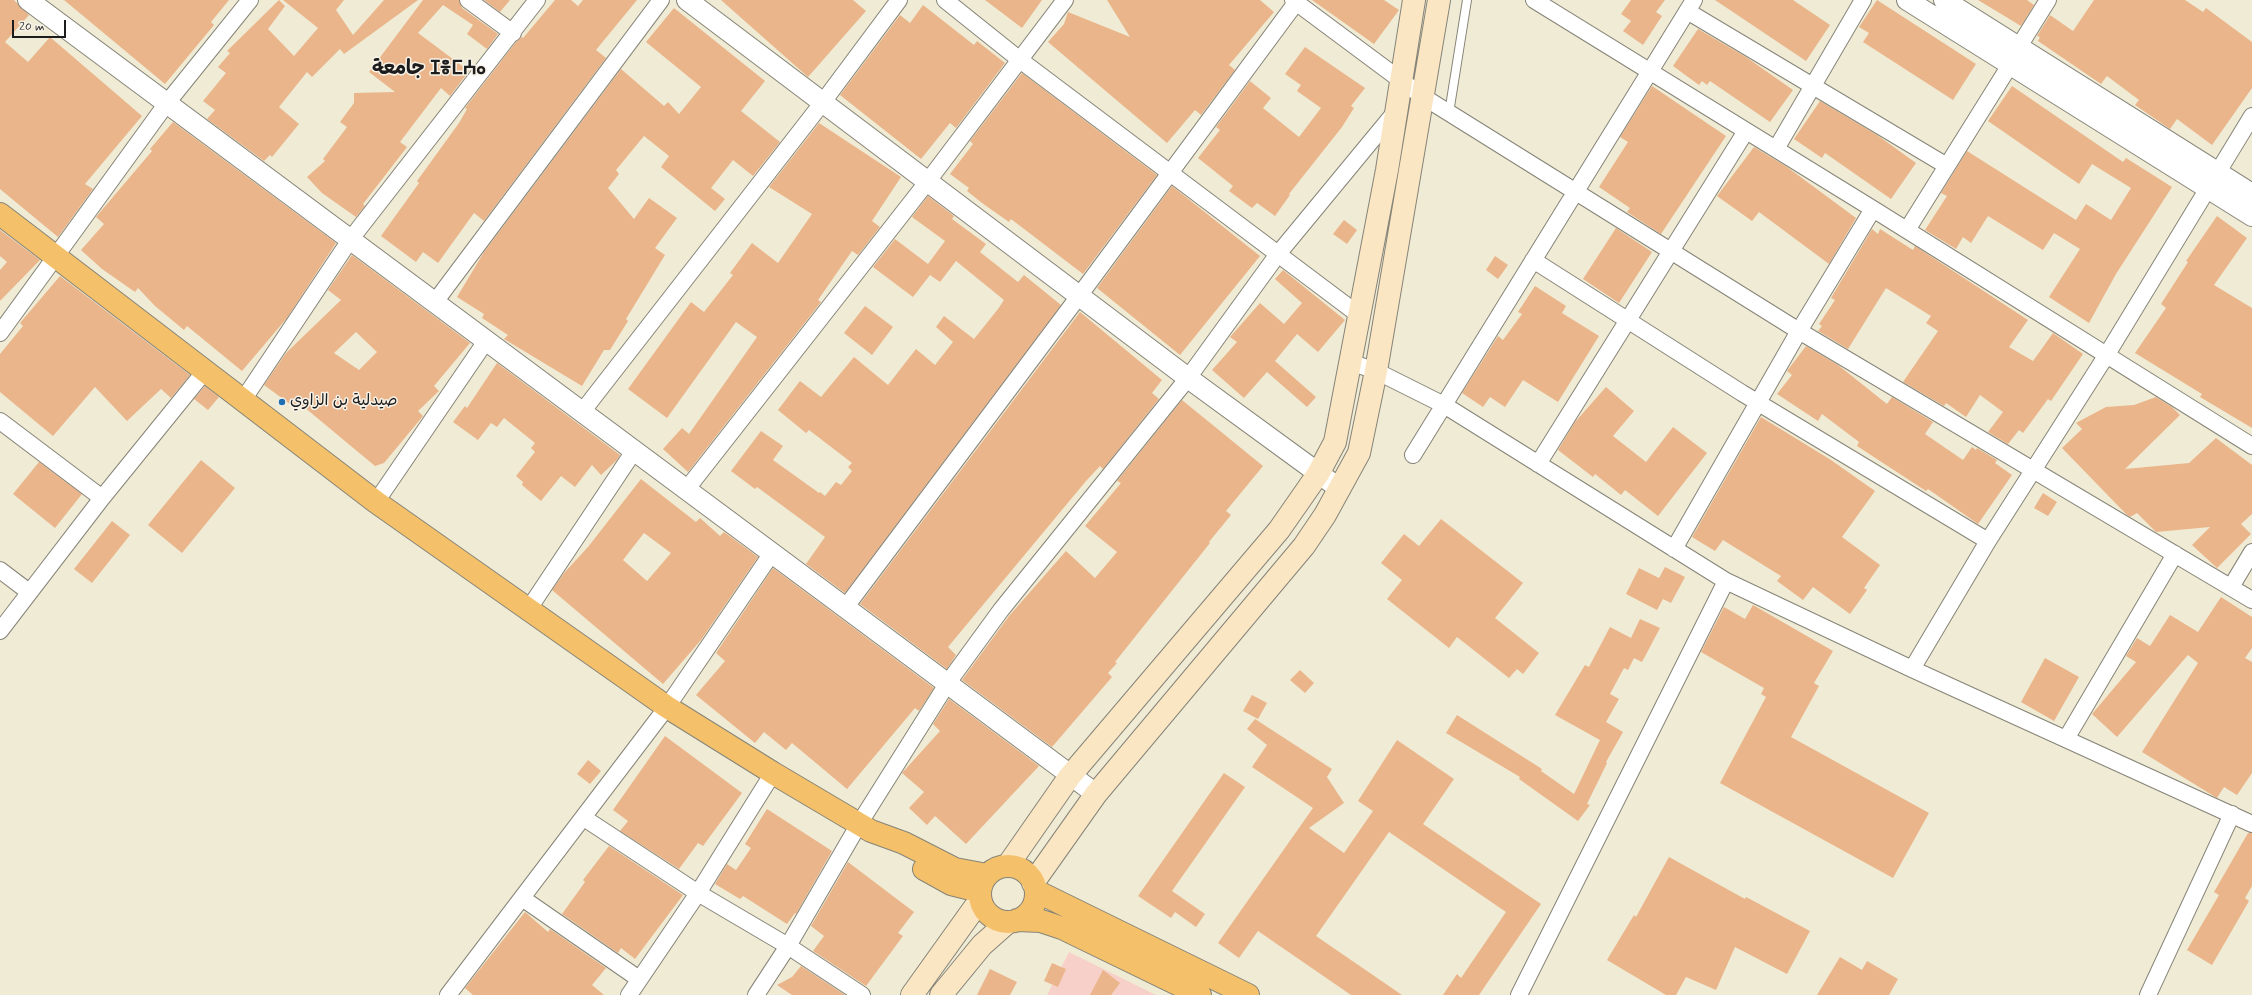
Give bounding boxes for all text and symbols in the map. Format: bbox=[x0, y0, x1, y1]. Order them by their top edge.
scale bar bbox=[14, 12, 68, 38]
text: 20 m bbox=[19, 19, 45, 35]
district label: جامعة ⵊⴻⵎⵄⴰ bbox=[372, 58, 486, 82]
place label: صيدلية بن الزاوي bbox=[290, 392, 397, 412]
marker: صيدلية بن الزاوي bbox=[277, 397, 287, 407]

